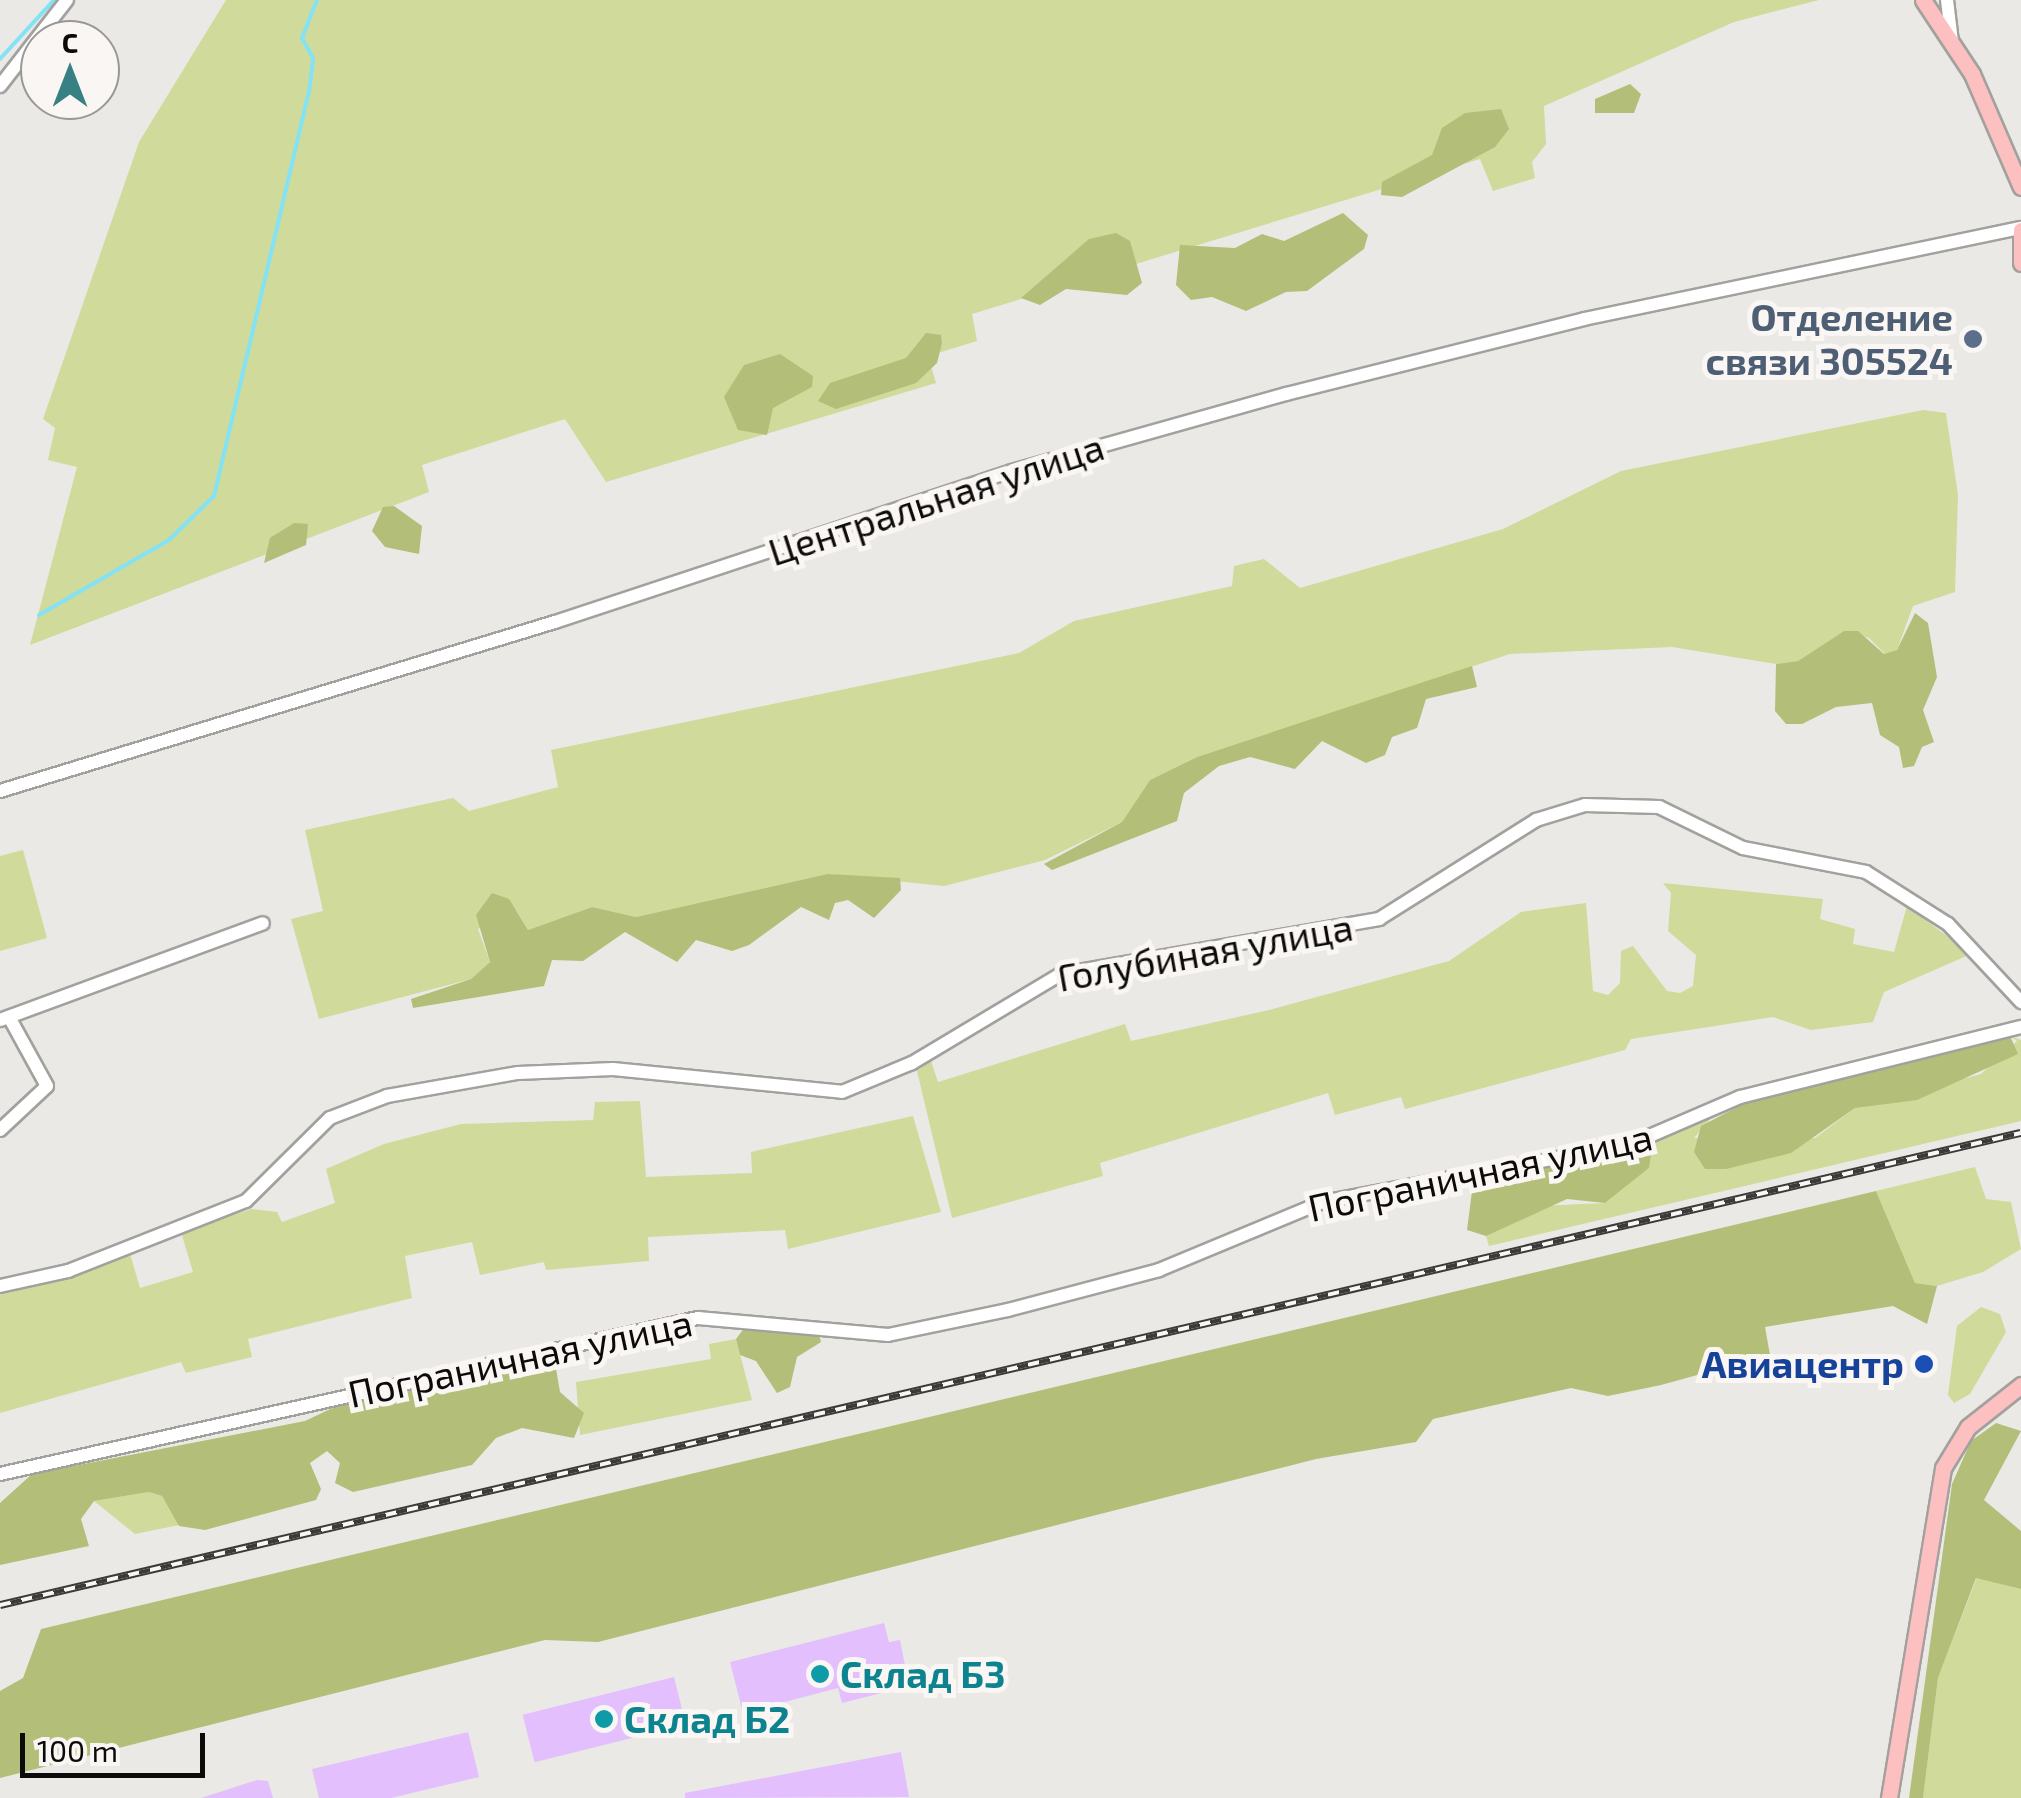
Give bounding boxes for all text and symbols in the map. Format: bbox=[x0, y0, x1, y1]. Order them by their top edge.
north arrow bbox=[20, 20, 120, 120]
text: С bbox=[62, 25, 78, 59]
place label: Отделение связи 305524 bbox=[1706, 294, 1953, 383]
marker: Отделение связи 305524 bbox=[1962, 328, 1984, 350]
street label: Центральная улица bbox=[763, 423, 1109, 575]
street label: Голубиная улица bbox=[1054, 904, 1356, 1000]
street label: Пограничная улица bbox=[1304, 1113, 1656, 1231]
street label: Пограничная улица bbox=[344, 1299, 696, 1417]
place label: Авиацентр bbox=[1702, 1341, 1904, 1387]
marker: Авиацентр bbox=[1913, 1353, 1935, 1375]
place label: Склад Б3 bbox=[840, 1651, 1005, 1697]
marker: Склад Б3 bbox=[809, 1663, 831, 1685]
place label: Склад Б2 bbox=[624, 1696, 790, 1742]
marker: Склад Б2 bbox=[593, 1708, 615, 1730]
scale bar bbox=[25, 1713, 210, 1775]
text: 100 m bbox=[37, 1732, 118, 1768]

